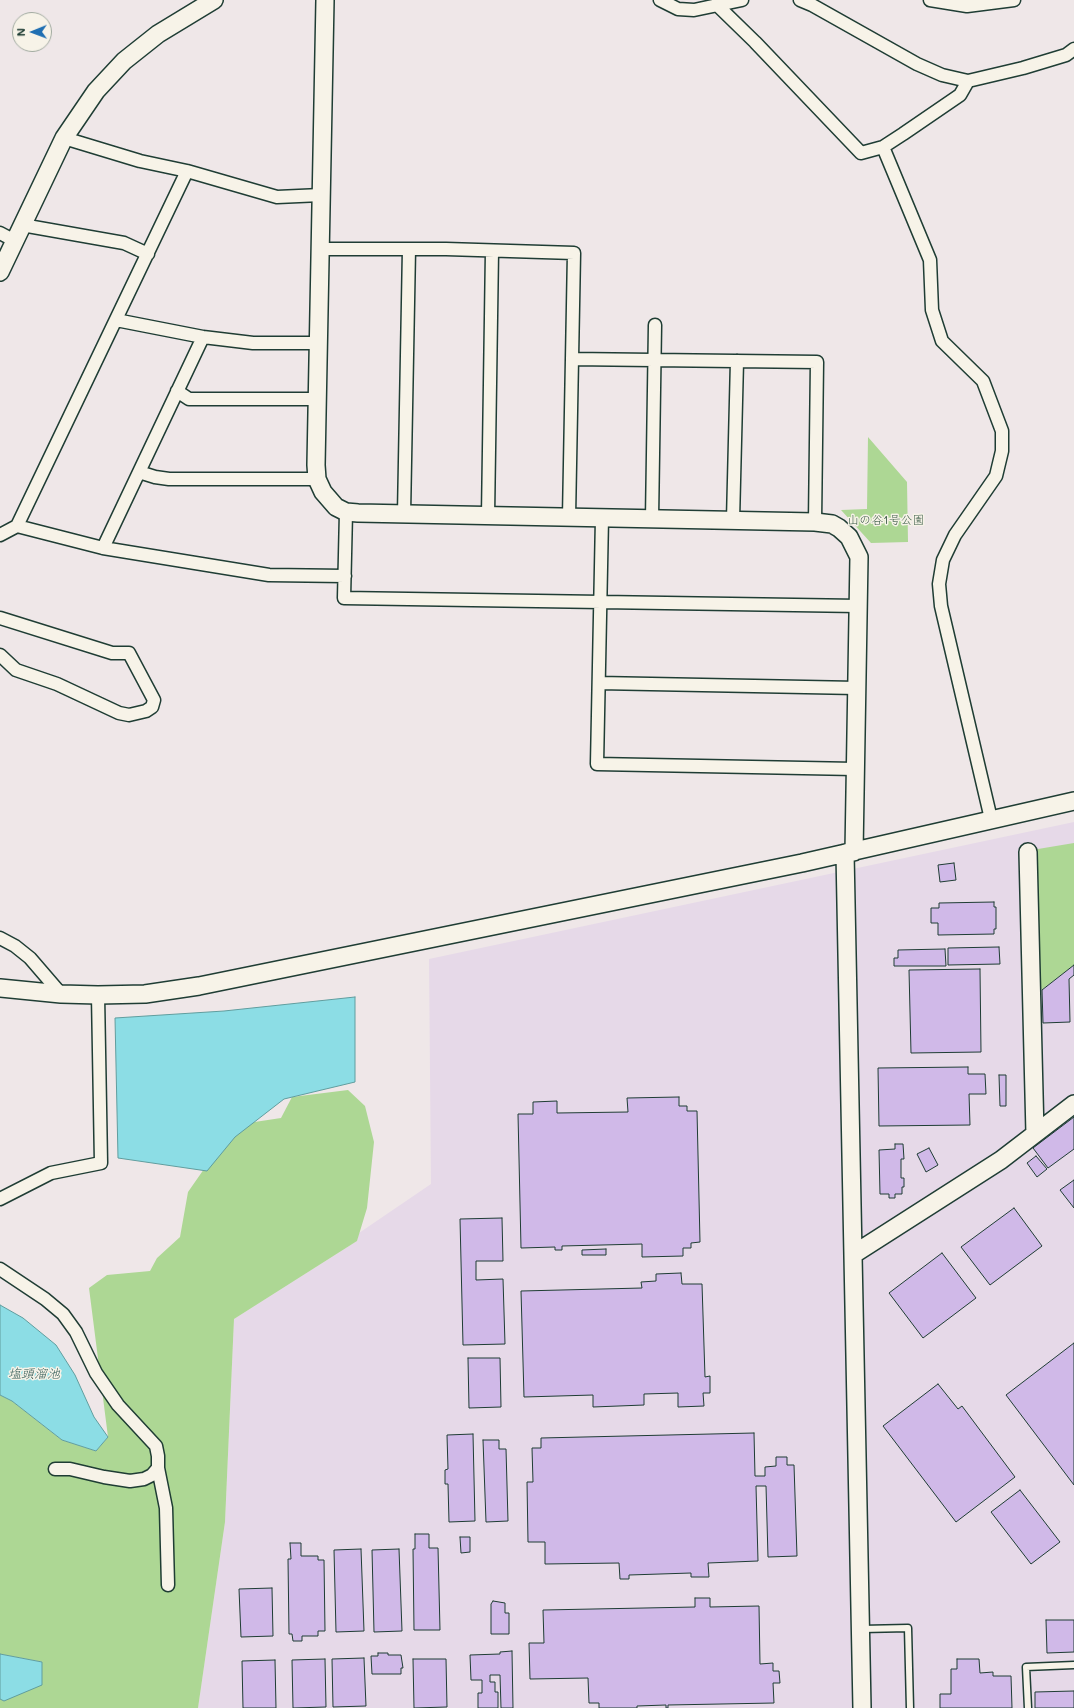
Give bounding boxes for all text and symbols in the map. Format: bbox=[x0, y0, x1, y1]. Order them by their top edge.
north arrow bbox=[12, 12, 52, 52]
text: N bbox=[13, 28, 28, 37]
park label: 山の谷1号公園 bbox=[847, 513, 925, 527]
water label: 塩頭溜池 bbox=[8, 1366, 60, 1382]

